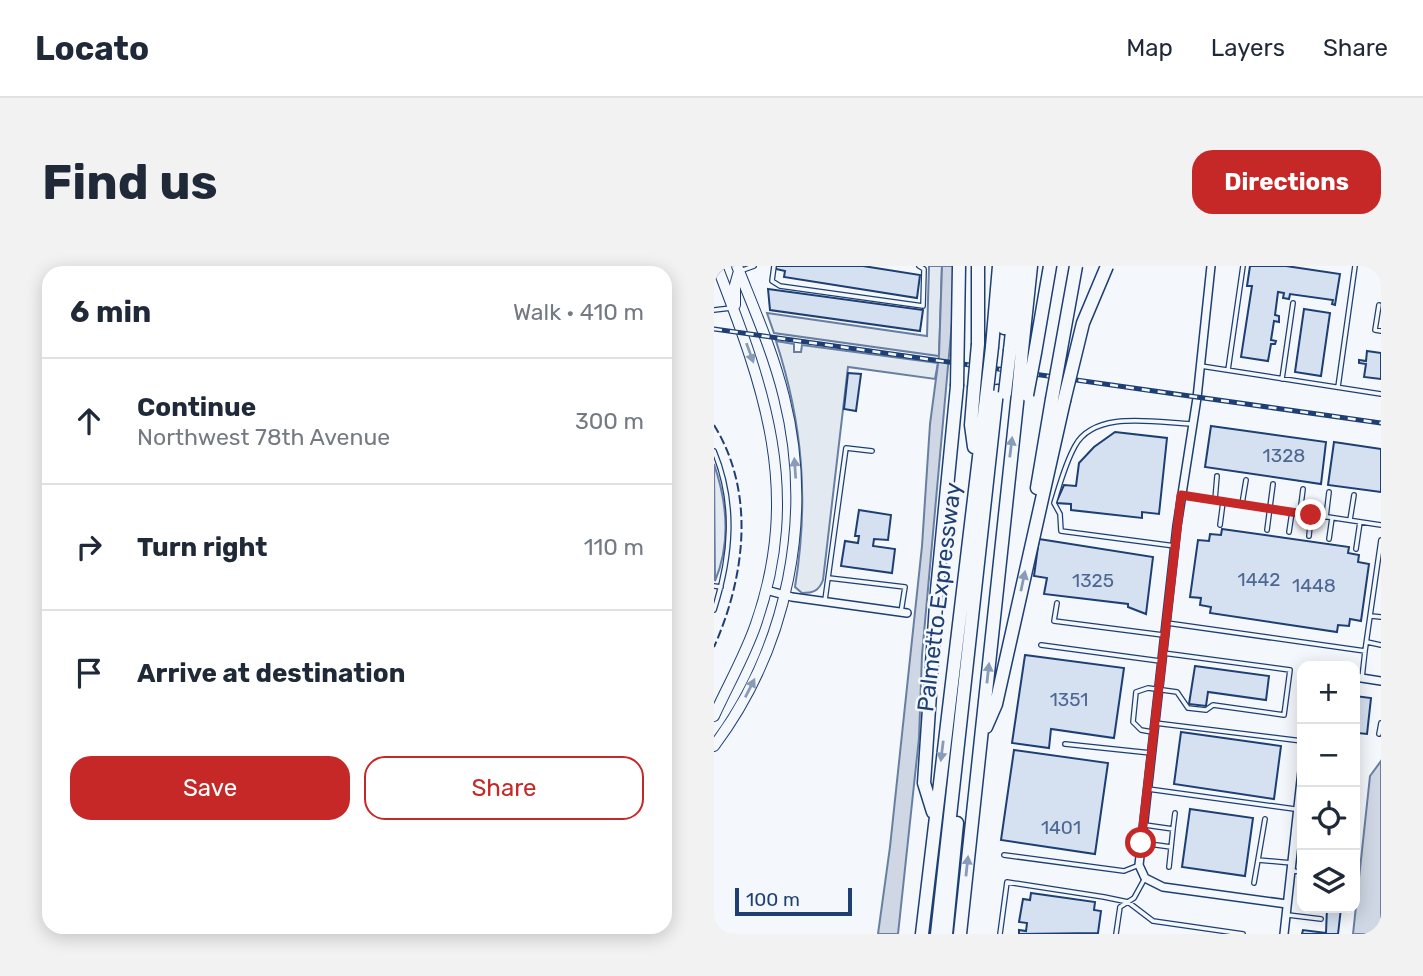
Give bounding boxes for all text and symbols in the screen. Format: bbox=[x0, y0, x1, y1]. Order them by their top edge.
text: Locato bbox=[35, 29, 149, 68]
text: Map bbox=[1126, 34, 1173, 62]
text: Layers bbox=[1211, 34, 1285, 62]
text: Share bbox=[1323, 34, 1388, 62]
button: Directions bbox=[1192, 150, 1381, 214]
text: Find us bbox=[42, 153, 218, 211]
text: 6 min bbox=[70, 294, 151, 330]
text: Walk · 410 m bbox=[513, 298, 644, 326]
one-way arrow bbox=[745, 342, 756, 363]
text: Continue bbox=[137, 392, 256, 423]
icon: ahead bbox=[70, 402, 108, 440]
text: 300 m bbox=[575, 407, 644, 435]
text: Northwest 78th Avenue bbox=[137, 423, 390, 451]
one-way arrow bbox=[1006, 436, 1017, 458]
house number: 1328 bbox=[1263, 444, 1305, 467]
one-way arrow bbox=[789, 457, 800, 479]
street label: Palmetto Expressway bbox=[911, 480, 967, 713]
route end bbox=[1295, 499, 1326, 530]
icon: right bbox=[70, 528, 108, 566]
text: Turn right bbox=[137, 532, 267, 563]
text: 110 m bbox=[584, 533, 644, 561]
house number: 1442 bbox=[1238, 568, 1280, 591]
house number: 1325 bbox=[1072, 569, 1114, 592]
one-way arrow bbox=[1017, 570, 1028, 592]
house number: 1448 bbox=[1292, 574, 1336, 597]
icon: arrive bbox=[70, 654, 108, 692]
text: Arrive at destination bbox=[137, 658, 405, 689]
map controls bbox=[1297, 661, 1360, 913]
button: + bbox=[1297, 661, 1360, 724]
one-way arrow bbox=[982, 662, 993, 684]
one-way arrow bbox=[744, 678, 755, 698]
house number: 1351 bbox=[1050, 688, 1088, 711]
button: − bbox=[1297, 724, 1360, 787]
one-way arrow bbox=[936, 741, 947, 763]
button: Save bbox=[70, 756, 350, 820]
button: Share bbox=[364, 756, 644, 820]
button: locate bbox=[1297, 787, 1360, 850]
house number: 1401 bbox=[1041, 816, 1081, 839]
route start bbox=[1125, 827, 1156, 858]
button: layers bbox=[1297, 850, 1360, 913]
one-way arrow bbox=[962, 855, 973, 877]
scale bar bbox=[735, 885, 852, 917]
text: 100 m bbox=[746, 888, 800, 911]

